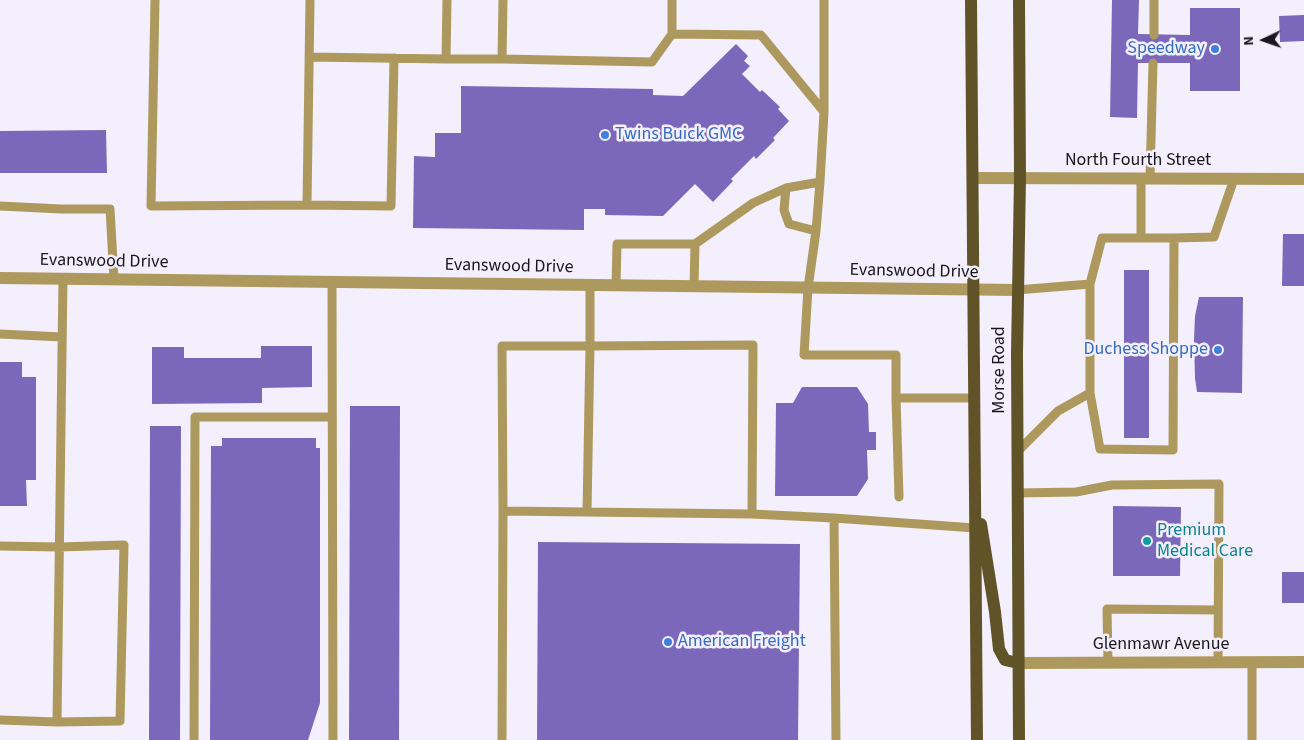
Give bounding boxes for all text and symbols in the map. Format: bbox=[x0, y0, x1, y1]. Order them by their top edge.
north arrow bbox=[1239, 15, 1289, 65]
text: N bbox=[1239, 36, 1259, 46]
place label: Speedway bbox=[1127, 38, 1205, 60]
marker: Speedway bbox=[1209, 43, 1221, 55]
place label: Twins Buick GMC bbox=[615, 124, 742, 146]
marker: Twins Buick GMC bbox=[599, 129, 611, 141]
street label: North Fourth Street bbox=[1065, 150, 1211, 172]
street label: Evanswood Drive bbox=[39, 250, 169, 274]
street label: Evanswood Drive bbox=[444, 255, 574, 279]
street label: Evanswood Drive bbox=[849, 260, 979, 284]
street label: Morse Road bbox=[989, 326, 1011, 414]
place label: Duchess Shoppe bbox=[1083, 339, 1208, 361]
marker: Duchess Shoppe bbox=[1212, 344, 1224, 356]
place label: Premium Medical Care bbox=[1157, 520, 1253, 562]
marker: Premium Medical Care bbox=[1141, 535, 1153, 547]
place label: American Freight bbox=[678, 631, 806, 653]
street label: Glenmawr Avenue bbox=[1093, 634, 1229, 656]
marker: American Freight bbox=[662, 636, 674, 648]

